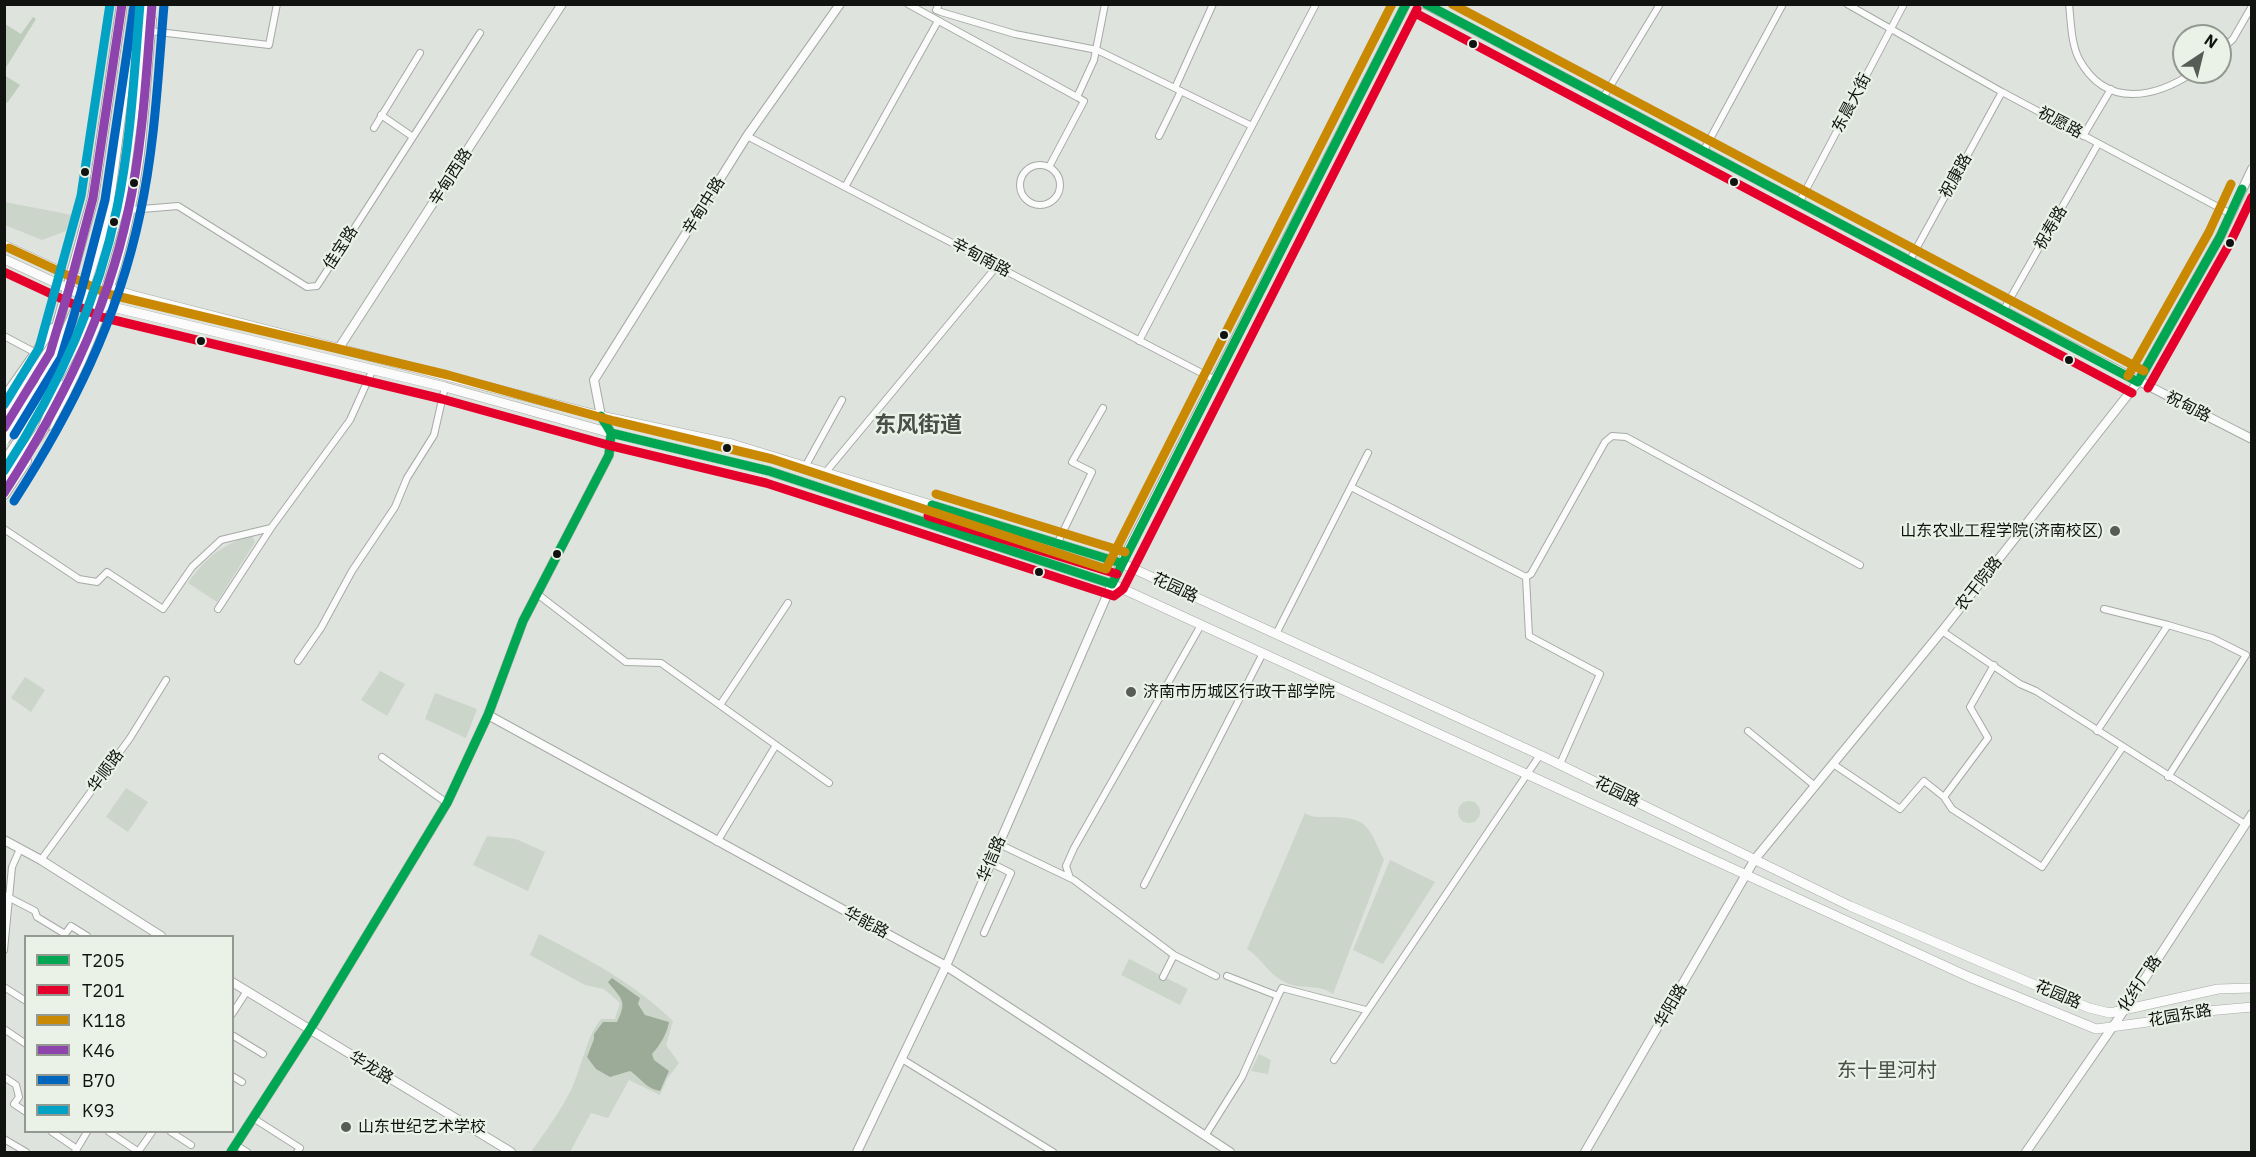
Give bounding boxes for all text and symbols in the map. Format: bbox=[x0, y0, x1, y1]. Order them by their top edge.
north arrow bbox=[2172, 24, 2232, 84]
text: N bbox=[2201, 29, 2222, 52]
unlabelled marker bbox=[1467, 38, 1479, 50]
street label: 东晨大街 bbox=[1829, 70, 1875, 136]
street label: 祝愿路 bbox=[2034, 103, 2086, 143]
street label: 辛甸西路 bbox=[426, 145, 476, 209]
street label: 祝康路 bbox=[1936, 150, 1976, 202]
unlabelled marker bbox=[79, 166, 91, 178]
street label: 辛甸中路 bbox=[679, 174, 729, 238]
unlabelled marker bbox=[1728, 176, 1740, 188]
unlabelled marker bbox=[128, 177, 140, 189]
street label: 祝寿路 bbox=[2031, 202, 2071, 254]
unlabelled marker bbox=[108, 216, 120, 228]
street label: 佳宝路 bbox=[320, 223, 362, 273]
street label: 辛甸南路 bbox=[948, 235, 1014, 281]
unlabelled marker bbox=[2224, 237, 2236, 249]
unlabelled marker bbox=[1218, 329, 1230, 341]
unlabelled marker bbox=[195, 335, 207, 347]
unlabelled marker bbox=[2063, 354, 2075, 366]
street label: 祝甸路 bbox=[2162, 388, 2214, 426]
district label: 东风街道 bbox=[874, 413, 962, 439]
unlabelled marker bbox=[721, 442, 733, 454]
place label: 山东农业工程学院(济南校区) bbox=[1900, 521, 2103, 541]
marker: 山东农业工程学院(济南校区) bbox=[2108, 524, 2122, 538]
unlabelled marker bbox=[551, 548, 563, 560]
street label: 农干院路 bbox=[1952, 553, 2006, 615]
unlabelled marker bbox=[1033, 566, 1045, 578]
street label: 花园路 bbox=[1149, 569, 1201, 607]
place label: 济南市历城区行政干部学院 bbox=[1143, 682, 1335, 702]
marker: 济南市历城区行政干部学院 bbox=[1124, 685, 1138, 699]
street label: 华顺路 bbox=[84, 746, 128, 796]
street label: 花园路 bbox=[1591, 773, 1643, 811]
street label: 华信路 bbox=[974, 833, 1010, 885]
street label: 华能路 bbox=[840, 903, 892, 943]
legend bbox=[24, 935, 234, 1133]
text: T205 bbox=[82, 949, 125, 972]
street label: 化纤厂路 bbox=[2114, 952, 2166, 1016]
street label: 花园路 bbox=[2032, 977, 2084, 1013]
text: T201 bbox=[82, 979, 125, 1002]
street label: 华阳路 bbox=[1651, 980, 1691, 1032]
street label: 花园东路 bbox=[2147, 1001, 2213, 1031]
text: K118 bbox=[82, 1009, 126, 1032]
text: K46 bbox=[82, 1039, 115, 1062]
street label: 华龙路 bbox=[345, 1047, 397, 1089]
district label: 东十里河村 bbox=[1837, 1059, 1937, 1083]
text: B70 bbox=[82, 1069, 115, 1092]
text: K93 bbox=[82, 1099, 115, 1122]
place label: 山东世纪艺术学校 bbox=[358, 1117, 486, 1137]
marker: 山东世纪艺术学校 bbox=[339, 1120, 353, 1134]

